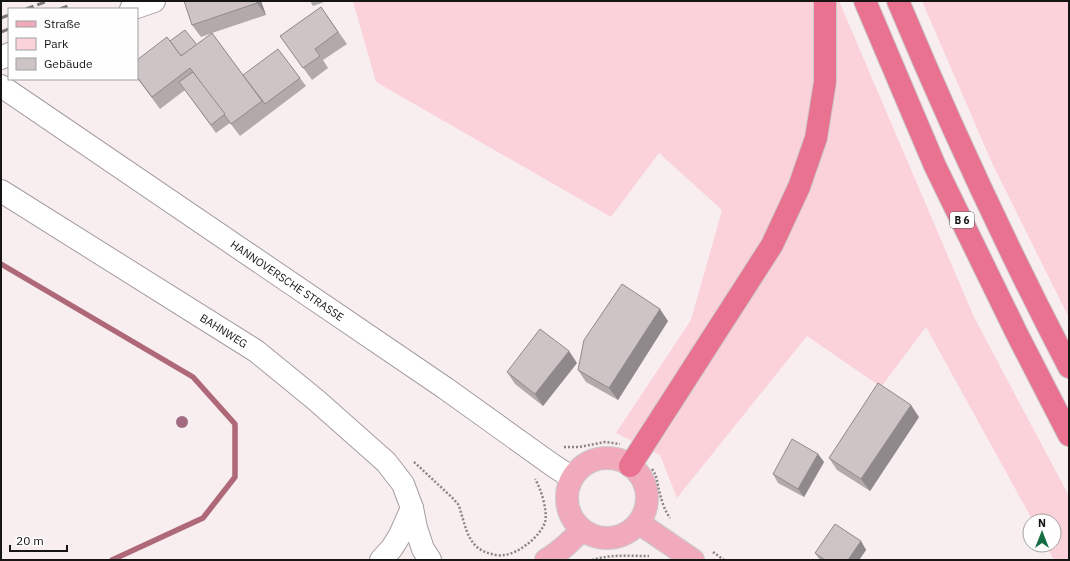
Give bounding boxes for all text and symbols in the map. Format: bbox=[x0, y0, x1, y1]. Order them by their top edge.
legend bbox=[8, 8, 138, 80]
text: Straße bbox=[44, 16, 81, 31]
text: Park bbox=[44, 36, 69, 51]
text: Gebäude bbox=[44, 56, 93, 71]
road number: B 6 bbox=[950, 212, 974, 228]
street label: HANNOVERSCHE STRASSE bbox=[228, 237, 346, 324]
street label: BAHNWEG bbox=[197, 311, 250, 351]
north arrow bbox=[1022, 513, 1062, 553]
text: N bbox=[1038, 516, 1046, 530]
scale bar bbox=[10, 527, 67, 553]
text: 20 m bbox=[16, 533, 44, 548]

